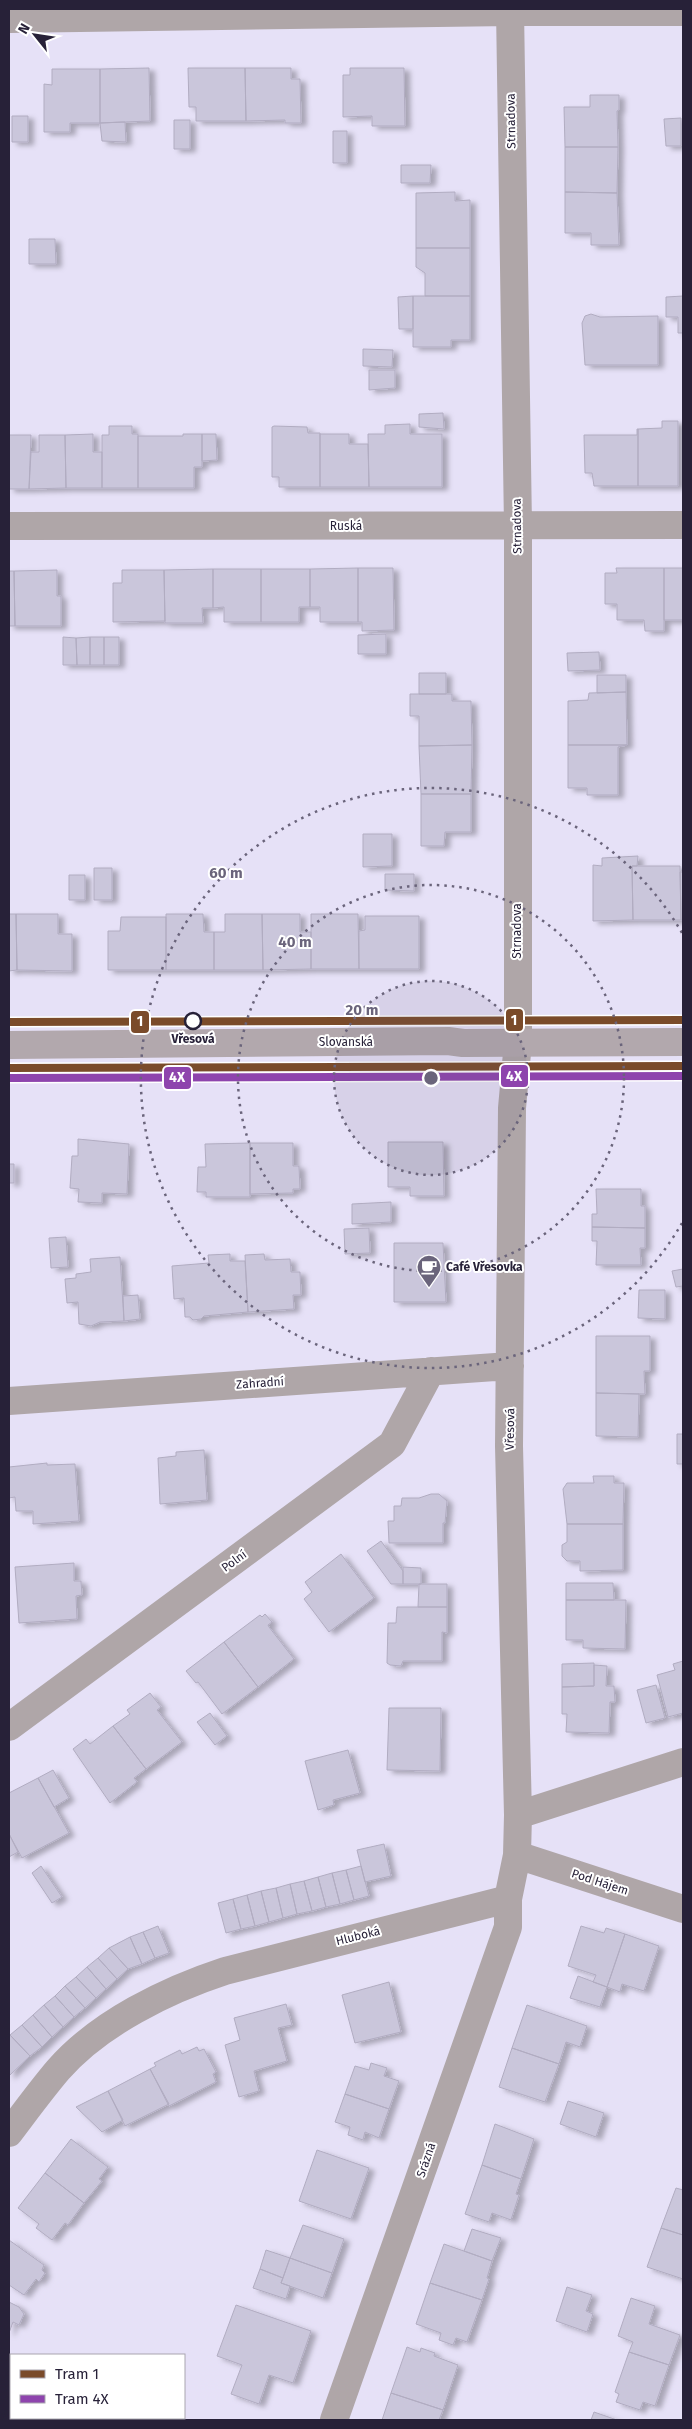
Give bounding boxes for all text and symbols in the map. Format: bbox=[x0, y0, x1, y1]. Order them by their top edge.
north arrow bbox=[10, 10, 60, 60]
text: N bbox=[14, 20, 34, 37]
street label: Strnadova bbox=[504, 93, 518, 149]
street label: Strnadova bbox=[510, 498, 524, 554]
street label: Ruská bbox=[330, 519, 362, 533]
text: 60 m bbox=[209, 864, 243, 882]
street label: Strnadova bbox=[510, 903, 524, 959]
text: 40 m bbox=[278, 933, 312, 951]
text: 20 m bbox=[346, 1001, 378, 1019]
line badge: 1 bbox=[505, 1008, 524, 1032]
line badge: 1 bbox=[130, 1010, 150, 1034]
marker: Vřesová bbox=[184, 1012, 202, 1030]
text: 1 bbox=[511, 1012, 517, 1029]
text: 1 bbox=[137, 1013, 143, 1030]
place label: Vřesová bbox=[171, 1032, 215, 1046]
street label: Slovanská bbox=[319, 1035, 373, 1049]
line badge: 4X bbox=[500, 1064, 529, 1088]
line badge: 4X bbox=[163, 1066, 192, 1090]
text: 4X bbox=[506, 1068, 523, 1085]
text: 4X bbox=[169, 1069, 186, 1086]
centre of rings bbox=[422, 1069, 440, 1087]
cafe icon: Café Vřesovka bbox=[416, 1254, 442, 1288]
place label: Café Vřesovka bbox=[446, 1260, 523, 1274]
street label: Zahradní bbox=[236, 1374, 285, 1392]
street label: Vřesová bbox=[503, 1408, 517, 1450]
street label: Polní bbox=[219, 1547, 250, 1575]
street label: Pod Hájem bbox=[570, 1866, 630, 1898]
street label: Hluboká bbox=[334, 1924, 382, 1948]
street label: Srázná bbox=[414, 2141, 438, 2179]
legend bbox=[10, 2354, 185, 2419]
text: Tram 1 bbox=[55, 2365, 99, 2383]
text: Tram 4X bbox=[55, 2390, 110, 2408]

